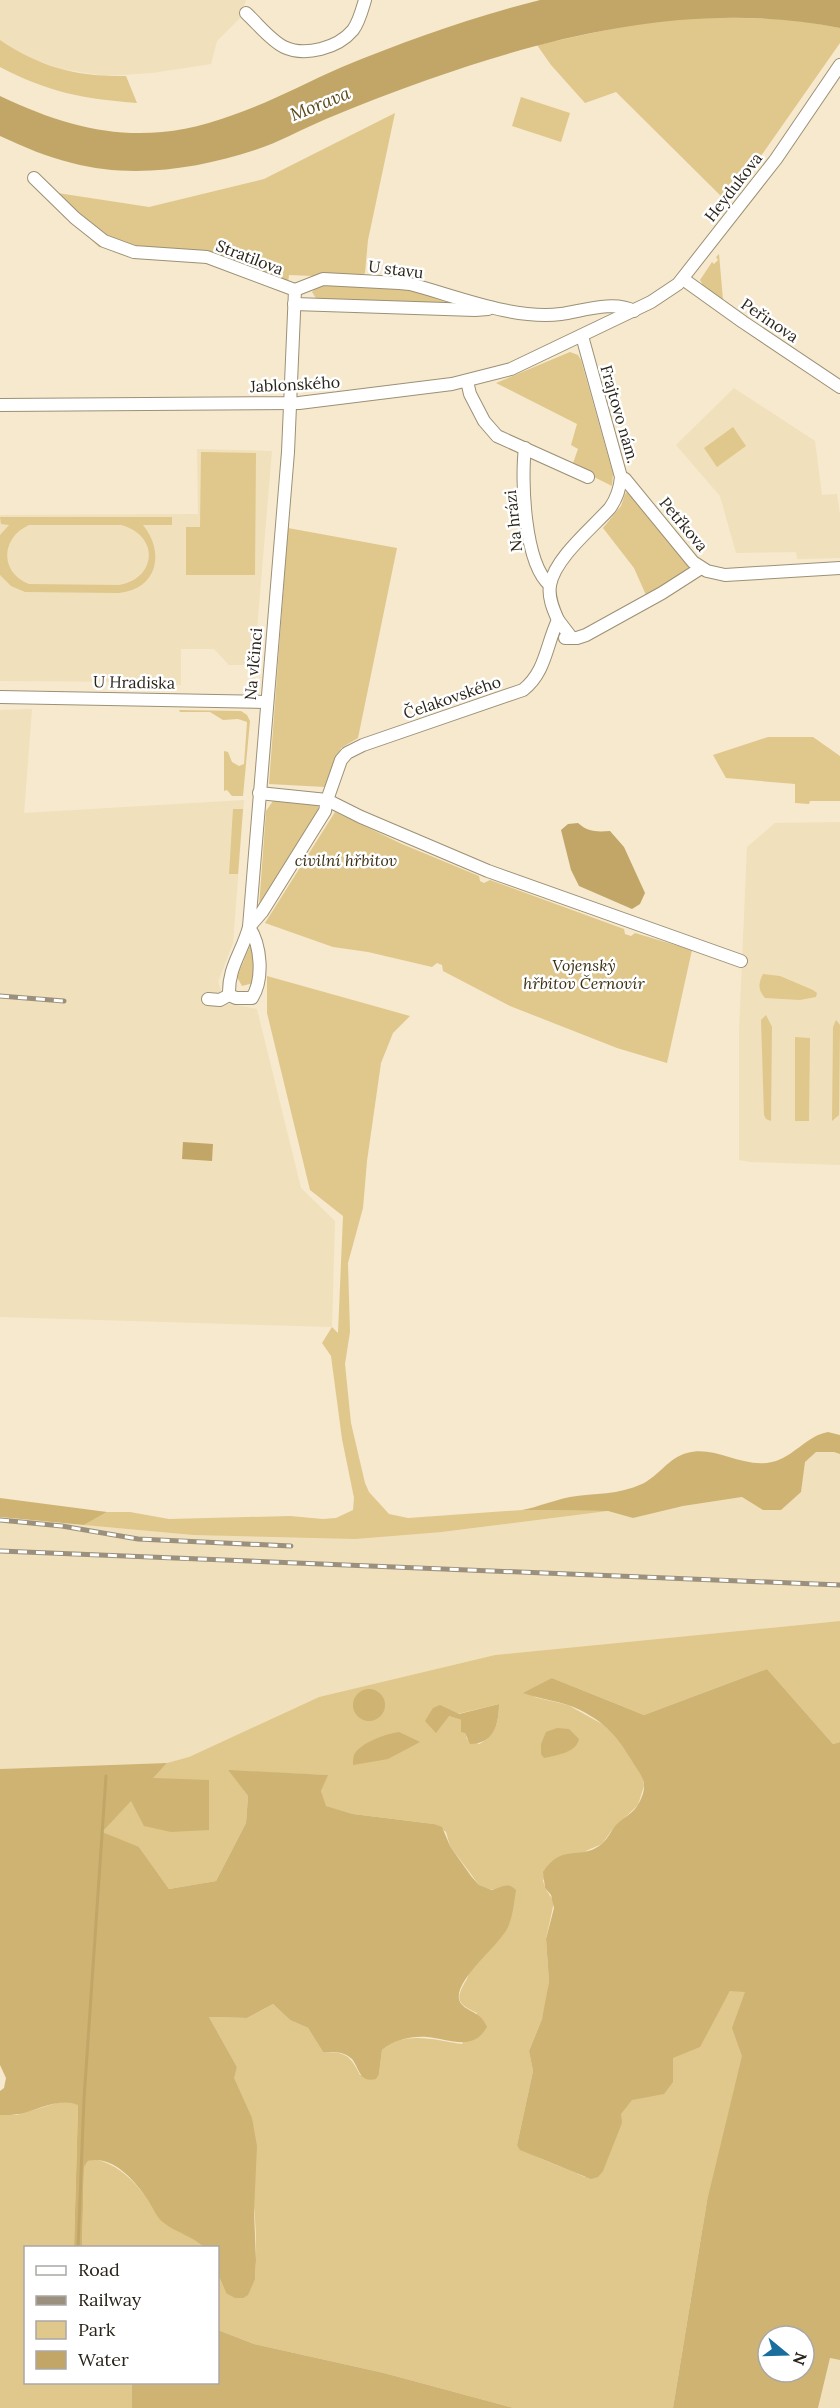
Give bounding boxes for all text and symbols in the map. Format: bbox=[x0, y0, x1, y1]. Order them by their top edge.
water label: Morava bbox=[286, 81, 353, 126]
street label: Heydukova bbox=[700, 149, 766, 225]
street label: Stratilova bbox=[213, 235, 287, 279]
street label: U stavu bbox=[367, 256, 425, 282]
street label: Peřinova bbox=[738, 294, 802, 346]
street label: Frajtovo nám. bbox=[596, 363, 644, 465]
street label: Jablonského bbox=[248, 372, 341, 396]
street label: Na hrázi bbox=[500, 489, 526, 553]
street label: Petřkova bbox=[655, 493, 713, 555]
street label: Na vlčinci bbox=[240, 627, 266, 701]
street label: U Hradiska bbox=[93, 671, 175, 693]
street label: Čelakovského bbox=[401, 671, 503, 723]
park label: civilní hřbitov bbox=[295, 850, 397, 870]
park label: Vojenský hřbitov Černovír bbox=[523, 955, 645, 993]
legend bbox=[24, 2246, 219, 2384]
text: Road bbox=[78, 2258, 120, 2281]
text: Railway bbox=[78, 2288, 142, 2311]
text: Park bbox=[78, 2318, 116, 2341]
north arrow bbox=[756, 2324, 816, 2384]
text: Water bbox=[78, 2348, 129, 2371]
text: N bbox=[789, 2350, 812, 2368]

